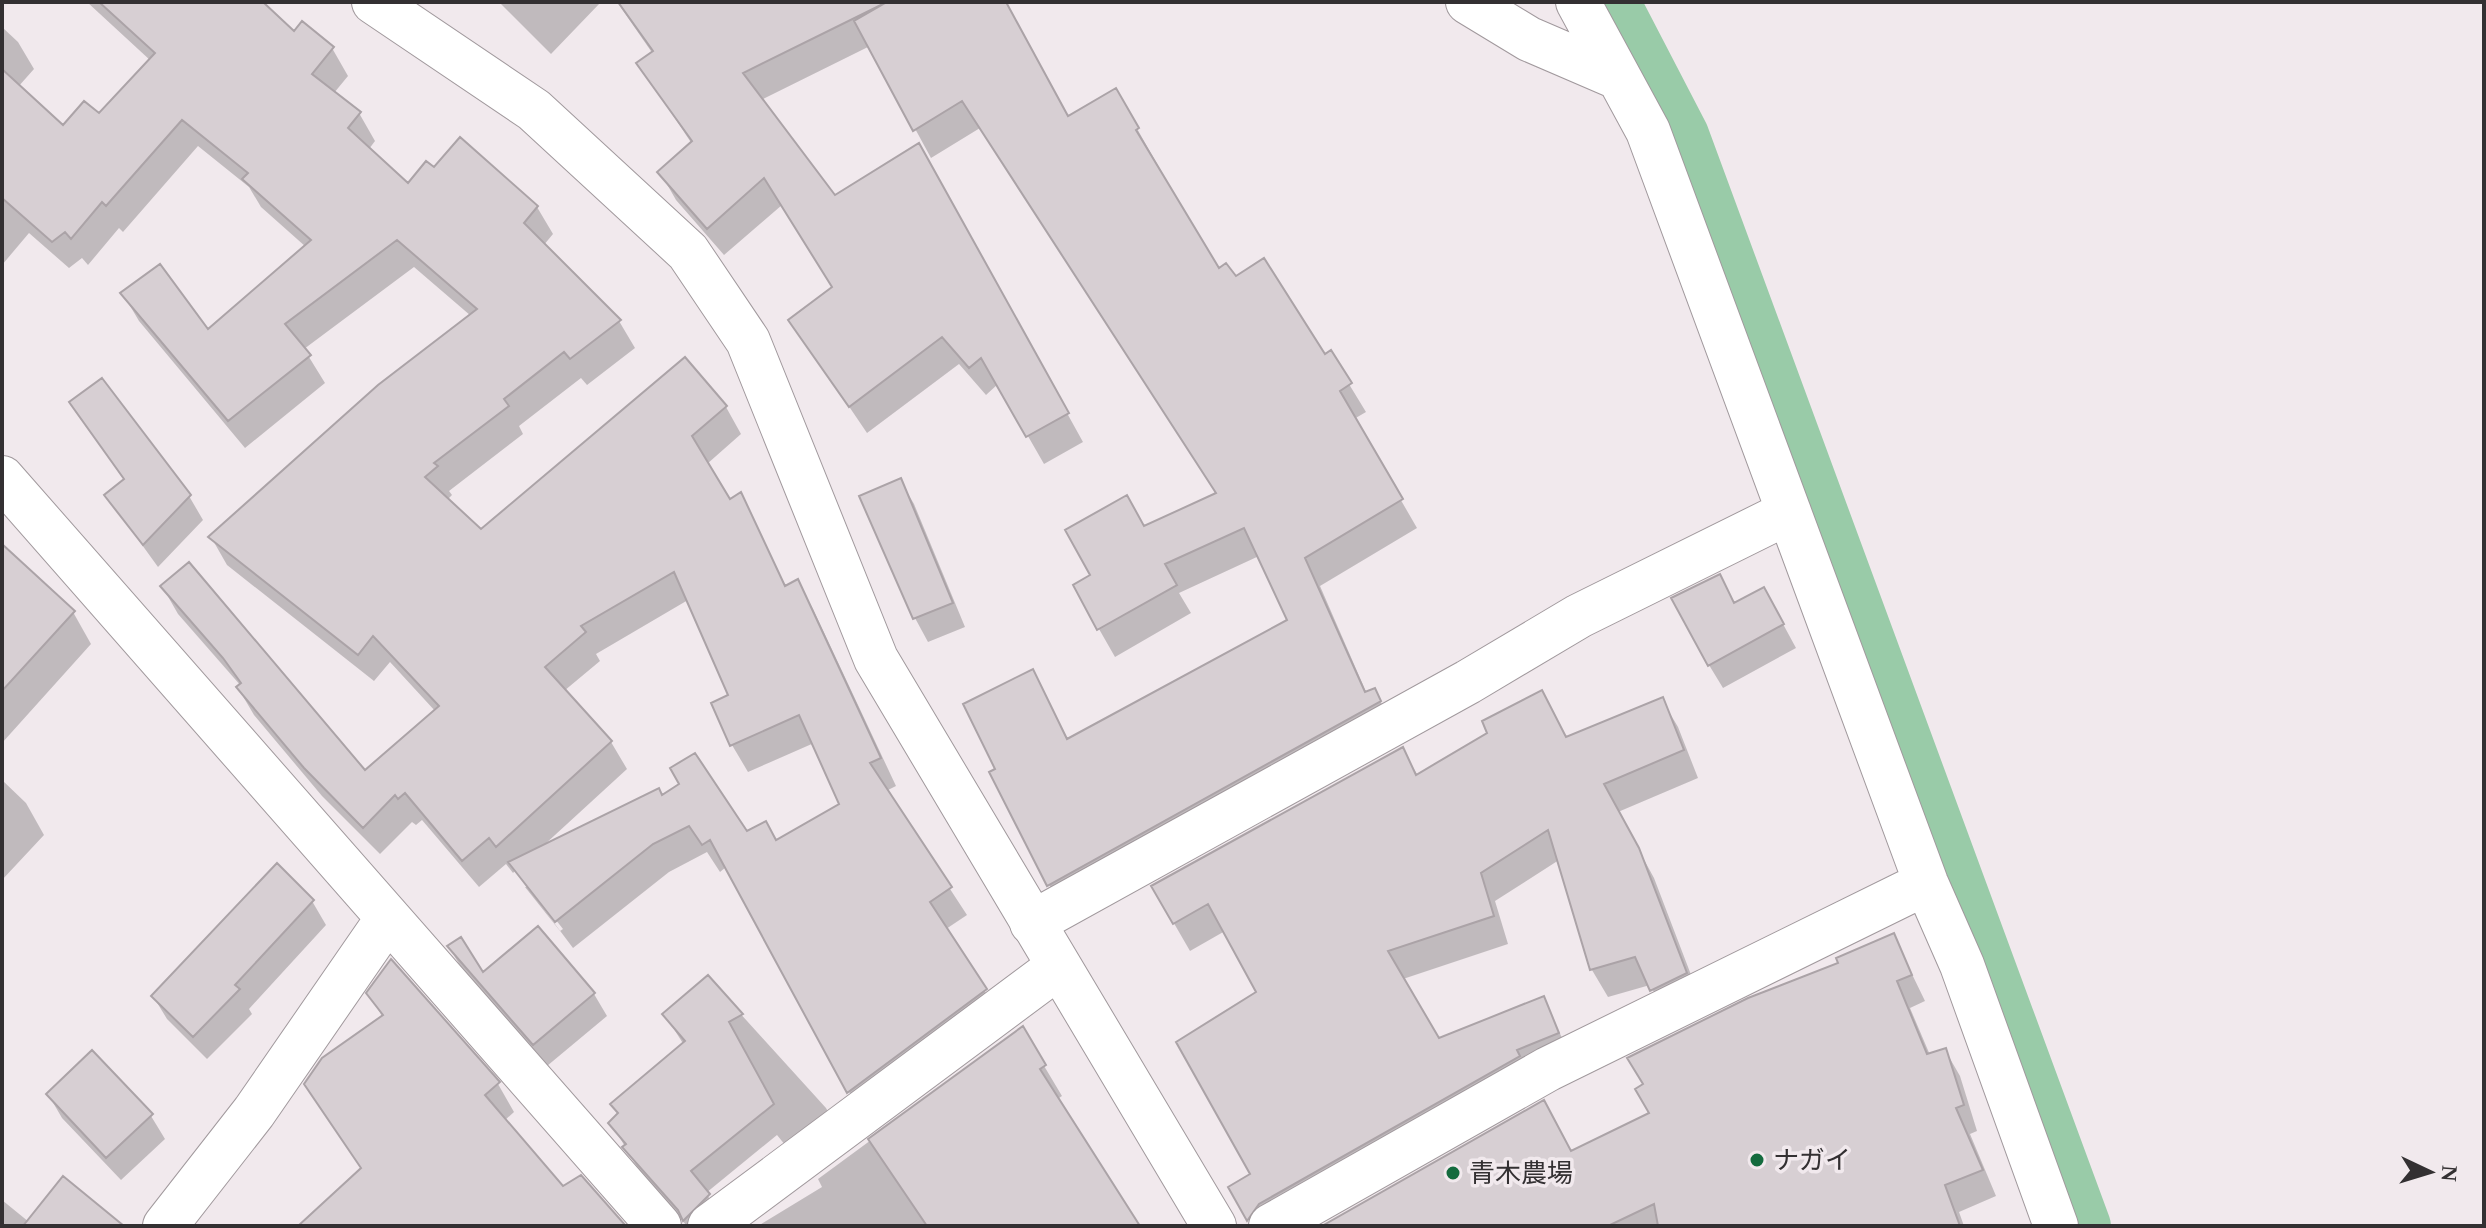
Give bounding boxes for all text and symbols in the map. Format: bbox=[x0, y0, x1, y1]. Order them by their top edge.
north arrow bbox=[2390, 1132, 2470, 1212]
place label: ナガイ bbox=[1773, 1146, 1851, 1175]
marker: ナガイ bbox=[1748, 1151, 1766, 1169]
place label: 青木農場 bbox=[1469, 1159, 1573, 1188]
marker: 青木農場 bbox=[1444, 1164, 1462, 1182]
text: N bbox=[2436, 1165, 2462, 1182]

